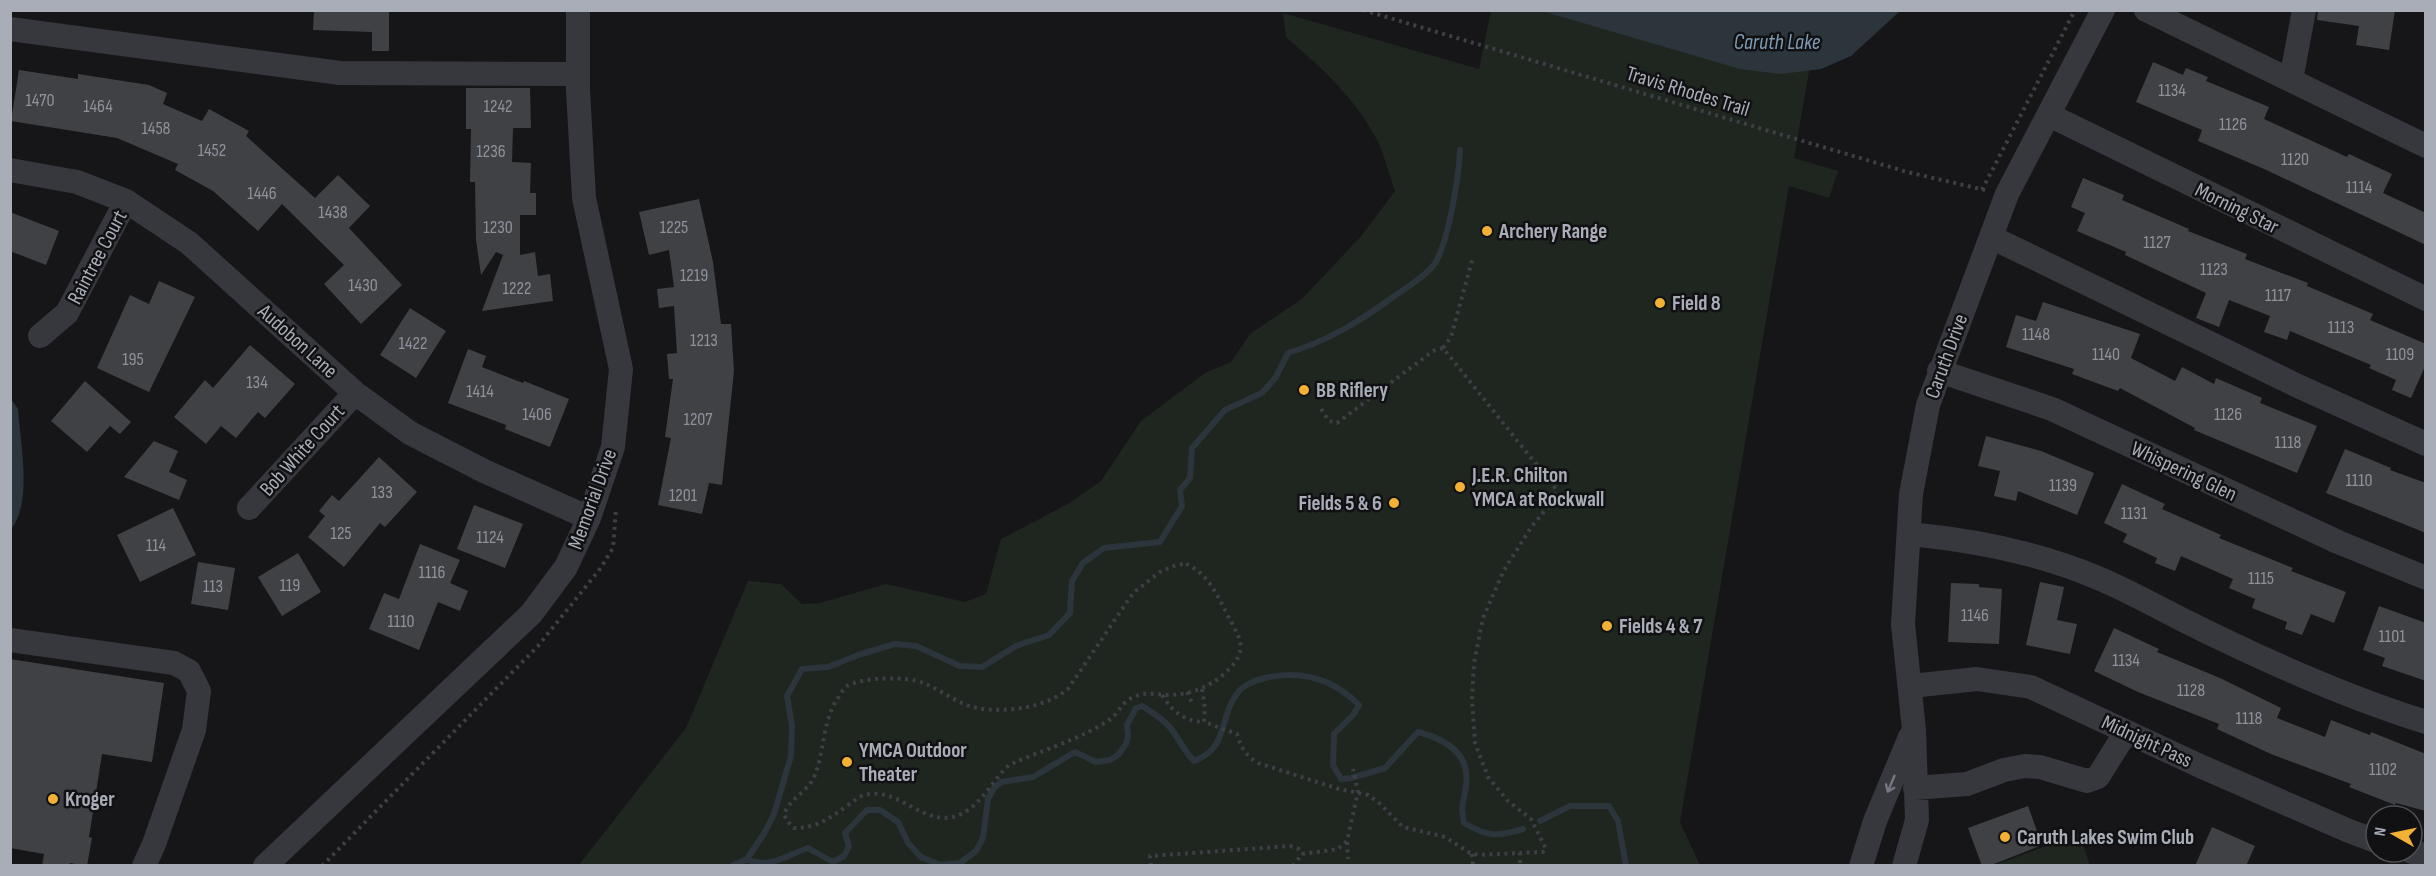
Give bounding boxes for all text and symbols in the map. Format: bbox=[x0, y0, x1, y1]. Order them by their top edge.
water label: Caruth Lake bbox=[1734, 29, 1821, 56]
street label: Travis Rhodes Trail bbox=[1623, 61, 1752, 122]
house number: 1134 bbox=[2158, 80, 2186, 101]
house number: 1470 bbox=[26, 90, 54, 111]
house number: 1464 bbox=[83, 96, 113, 117]
house number: 1242 bbox=[484, 96, 512, 117]
house number: 1126 bbox=[2219, 114, 2247, 135]
house number: 1458 bbox=[142, 118, 171, 139]
house number: 1452 bbox=[198, 140, 226, 161]
house number: 1236 bbox=[476, 141, 506, 162]
house number: 1120 bbox=[2281, 149, 2309, 170]
street label: Morning Star bbox=[2191, 177, 2283, 239]
house number: 1114 bbox=[2346, 177, 2373, 198]
house number: 1446 bbox=[247, 183, 277, 204]
house number: 1438 bbox=[318, 202, 348, 223]
street label: Raintree Court bbox=[62, 206, 133, 309]
house number: 1230 bbox=[483, 217, 513, 238]
house number: 1225 bbox=[660, 217, 688, 238]
place label: Archery Range bbox=[1498, 219, 1607, 244]
marker: Archery Range bbox=[1480, 224, 1494, 238]
house number: 1127 bbox=[2143, 232, 2172, 253]
house number: 1123 bbox=[2200, 259, 2228, 280]
house number: 1219 bbox=[680, 265, 708, 286]
house number: 1430 bbox=[348, 275, 378, 296]
house number: 1222 bbox=[503, 278, 531, 299]
house number: 1117 bbox=[2265, 285, 2292, 306]
place label: Field 8 bbox=[1672, 291, 1721, 316]
marker: Field 8 bbox=[1653, 296, 1667, 310]
street label: Audobon Lane bbox=[252, 299, 343, 384]
street label: Caruth Drive bbox=[1920, 310, 1973, 402]
house number: 1113 bbox=[2328, 317, 2354, 338]
house number: 1148 bbox=[2022, 324, 2050, 345]
house number: 1213 bbox=[690, 330, 718, 351]
house number: 1422 bbox=[399, 333, 427, 354]
house number: 1140 bbox=[2092, 344, 2120, 365]
house number: 1109 bbox=[2386, 344, 2414, 365]
house number: 195 bbox=[122, 349, 144, 370]
house number: 134 bbox=[246, 372, 268, 393]
place label: BB Riflery bbox=[1316, 378, 1388, 403]
house number: 1414 bbox=[466, 381, 494, 402]
marker: BB Riflery bbox=[1297, 383, 1311, 397]
street label: Bob White Court bbox=[255, 399, 350, 501]
house number: 1406 bbox=[522, 404, 552, 425]
house number: 1126 bbox=[2214, 404, 2242, 425]
house number: 1207 bbox=[683, 409, 713, 430]
house number: 1118 bbox=[2275, 432, 2302, 453]
street label: Whispering Glen bbox=[2127, 436, 2241, 507]
street label: Memorial Drive bbox=[563, 446, 622, 553]
place label: J.E.R. Chilton YMCA at Rockwall bbox=[1471, 463, 1604, 512]
house number: 1110 bbox=[2346, 470, 2372, 491]
house number: 1139 bbox=[2049, 475, 2077, 496]
marker: J.E.R. Chilton YMCA at Rockwall bbox=[1453, 480, 1467, 494]
house number: 133 bbox=[371, 482, 393, 503]
house number: 1201 bbox=[669, 485, 698, 506]
place label: Fields 5 & 6 bbox=[1298, 491, 1382, 516]
marker: Fields 5 & 6 bbox=[1387, 496, 1401, 510]
house number: 1131 bbox=[2121, 503, 2148, 524]
house number: 125 bbox=[330, 523, 352, 544]
house number: 1124 bbox=[476, 527, 504, 548]
house number: 114 bbox=[146, 535, 167, 556]
house number: 1116 bbox=[419, 562, 446, 583]
house number: 1115 bbox=[2248, 568, 2274, 589]
house number: 119 bbox=[280, 575, 300, 596]
house number: 113 bbox=[203, 576, 223, 597]
house number: 1146 bbox=[1961, 605, 1989, 626]
house number: 1110 bbox=[388, 611, 414, 632]
place label: Fields 4 & 7 bbox=[1619, 614, 1703, 639]
marker: Fields 4 & 7 bbox=[1600, 619, 1614, 633]
house number: 1101 bbox=[2379, 626, 2406, 647]
house number: 1134 bbox=[2112, 650, 2140, 671]
house number: 1128 bbox=[2177, 680, 2205, 701]
house number: 1118 bbox=[2236, 708, 2263, 729]
street label: Midnight Pass bbox=[2098, 710, 2196, 773]
place label: YMCA Outdoor Theater bbox=[859, 738, 967, 787]
marker: YMCA Outdoor Theater bbox=[840, 755, 854, 769]
house number: 1102 bbox=[2369, 759, 2397, 780]
one-way arrow bbox=[1885, 774, 1896, 792]
place label: Kroger bbox=[65, 787, 115, 812]
marker: Kroger bbox=[46, 792, 60, 806]
north arrow bbox=[2364, 804, 2424, 864]
place label: Caruth Lakes Swim Club bbox=[2017, 825, 2194, 850]
text: N bbox=[2371, 826, 2391, 838]
marker: Caruth Lakes Swim Club bbox=[1998, 830, 2012, 844]

